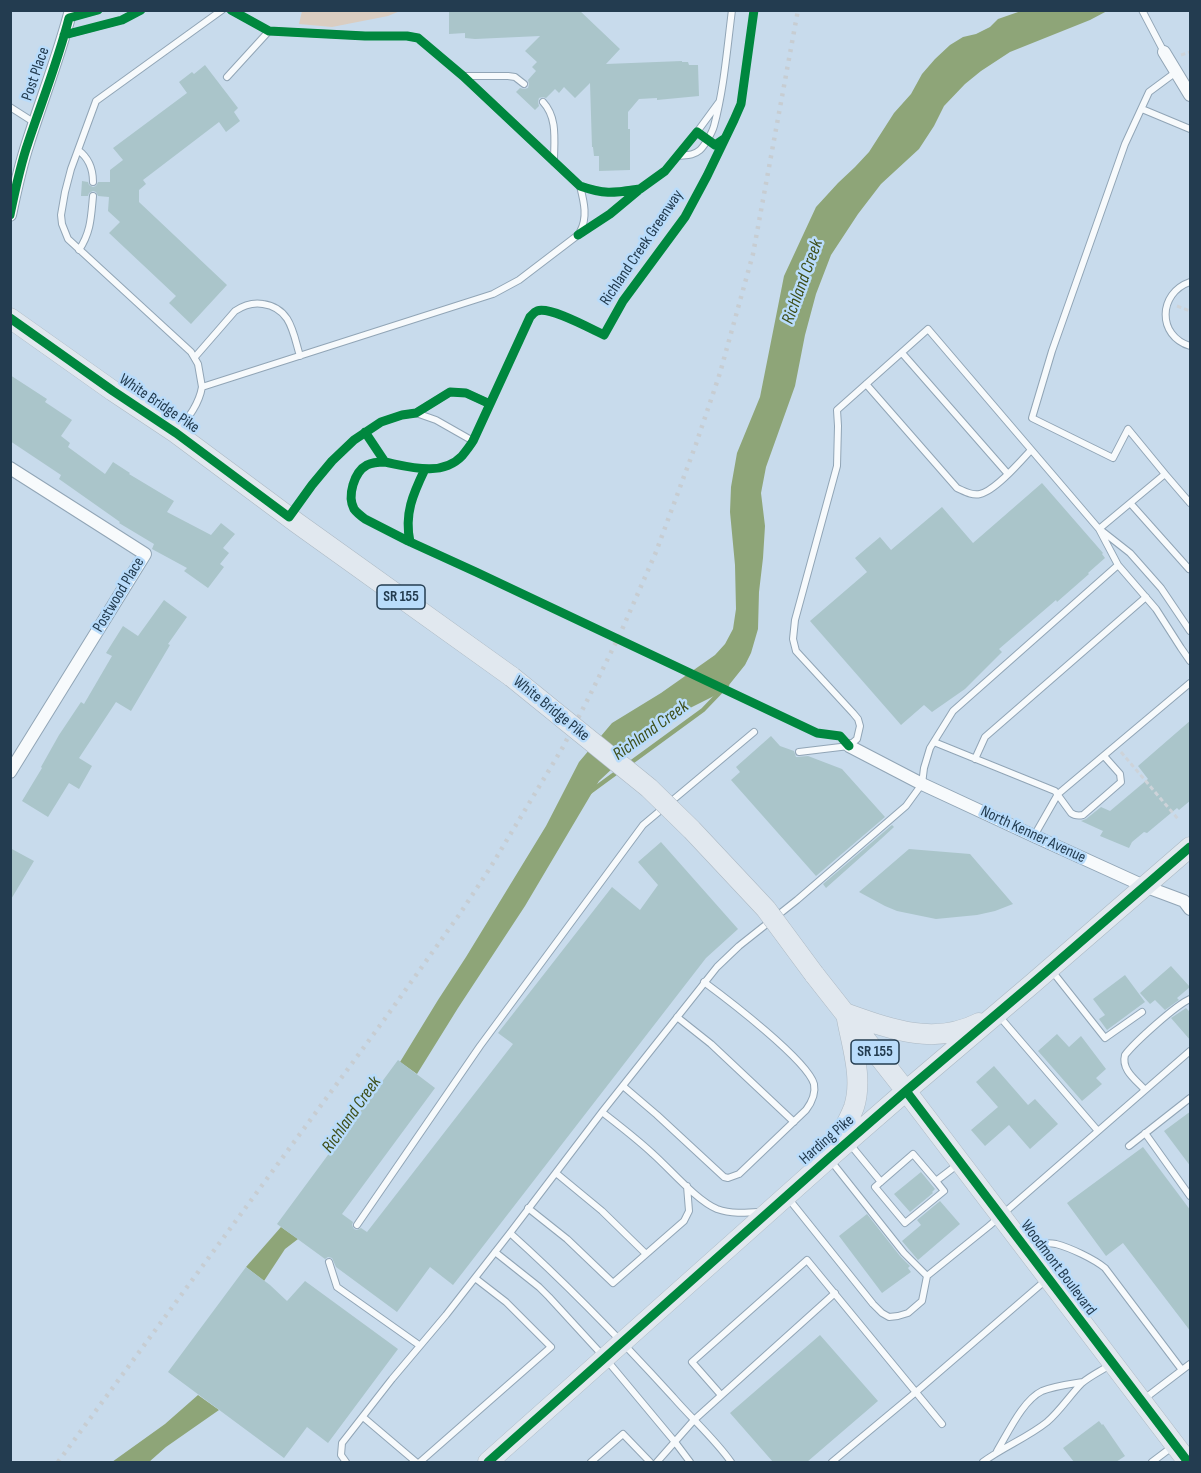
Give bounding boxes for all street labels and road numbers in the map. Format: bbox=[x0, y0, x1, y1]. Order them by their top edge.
street label: Post Place bbox=[18, 45, 54, 103]
street label: Richland Creek Greenway bbox=[596, 186, 688, 310]
street label: White Bridge Pike bbox=[115, 370, 203, 438]
street label: Postwood Place bbox=[89, 554, 149, 636]
road number: SR 155 bbox=[377, 585, 425, 609]
street label: White Bridge Pike bbox=[509, 672, 593, 746]
street label: North Kenner Avenue bbox=[977, 802, 1089, 868]
road number: SR 155 bbox=[851, 1040, 899, 1064]
street label: Harding Pike bbox=[796, 1111, 858, 1169]
street label: Woodmont Boulevard bbox=[1016, 1217, 1100, 1319]

